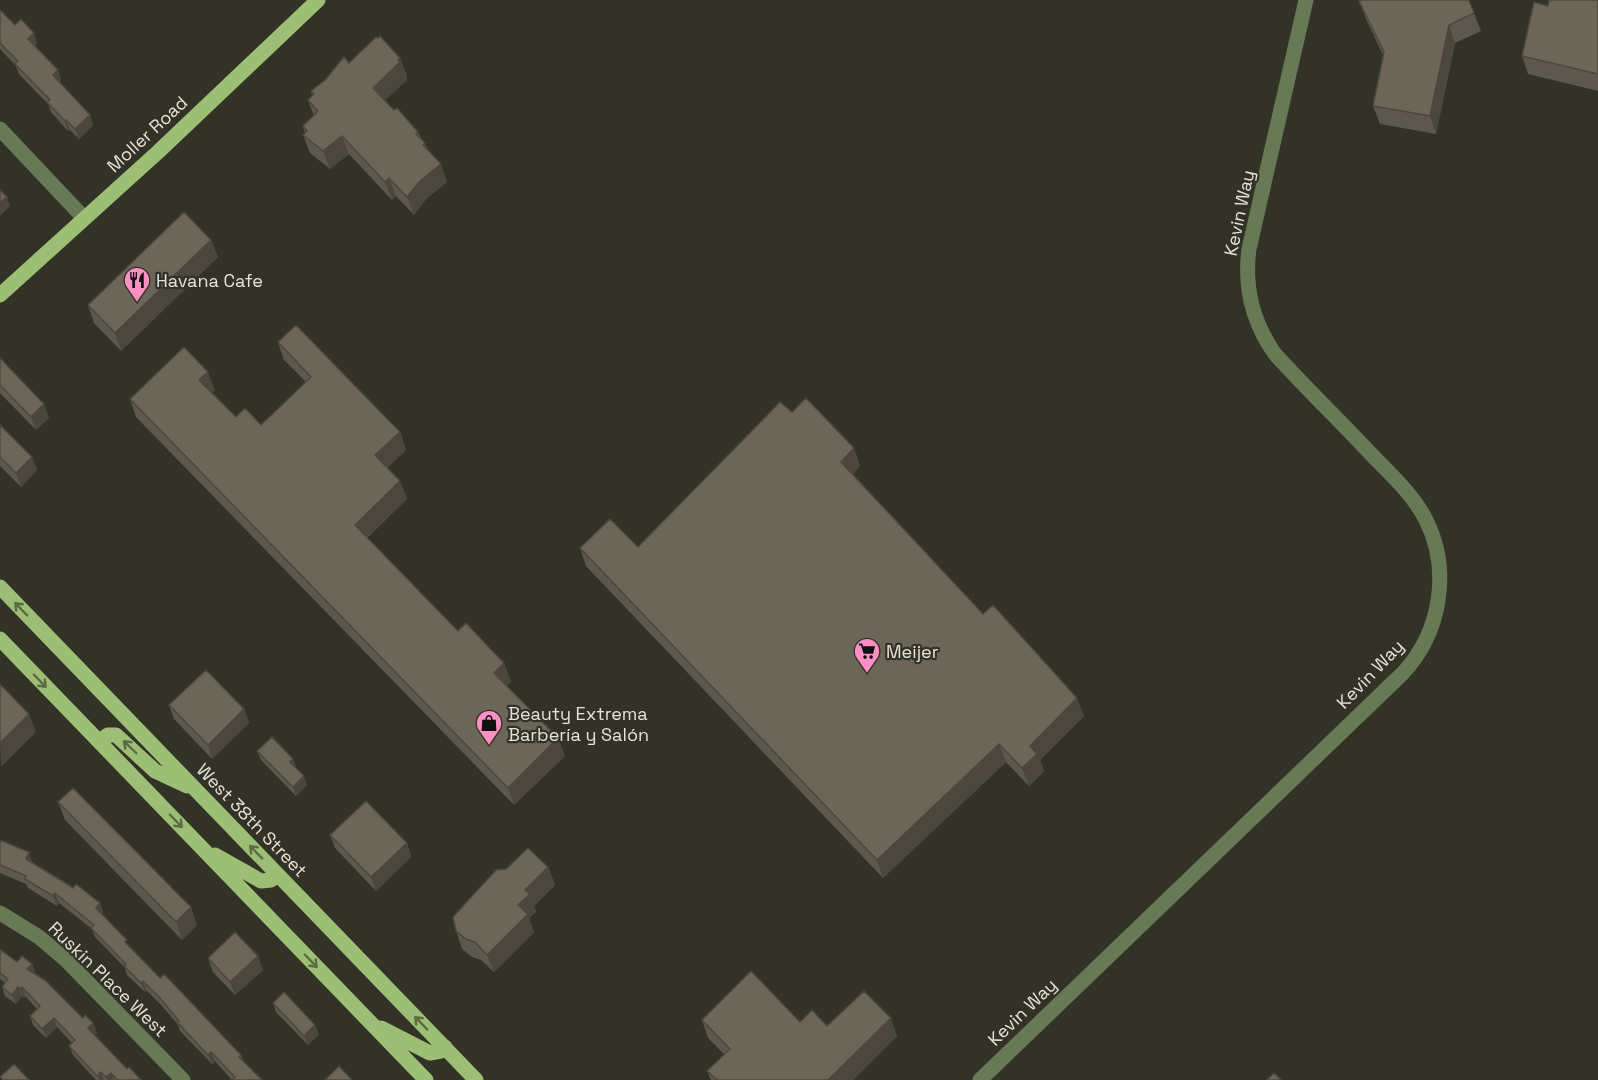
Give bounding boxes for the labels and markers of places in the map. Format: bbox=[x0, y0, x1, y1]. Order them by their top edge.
restaurant icon: Havana Cafe bbox=[122, 265, 152, 303]
place label: Havana Cafe bbox=[156, 269, 263, 292]
supermarket icon: Meijer bbox=[852, 636, 882, 674]
place label: Meijer bbox=[886, 640, 939, 663]
place label: Beauty Extrema Barbería y Salón bbox=[508, 702, 649, 746]
shop icon: Beauty Extrema Barbería y Salón bbox=[474, 708, 504, 746]

